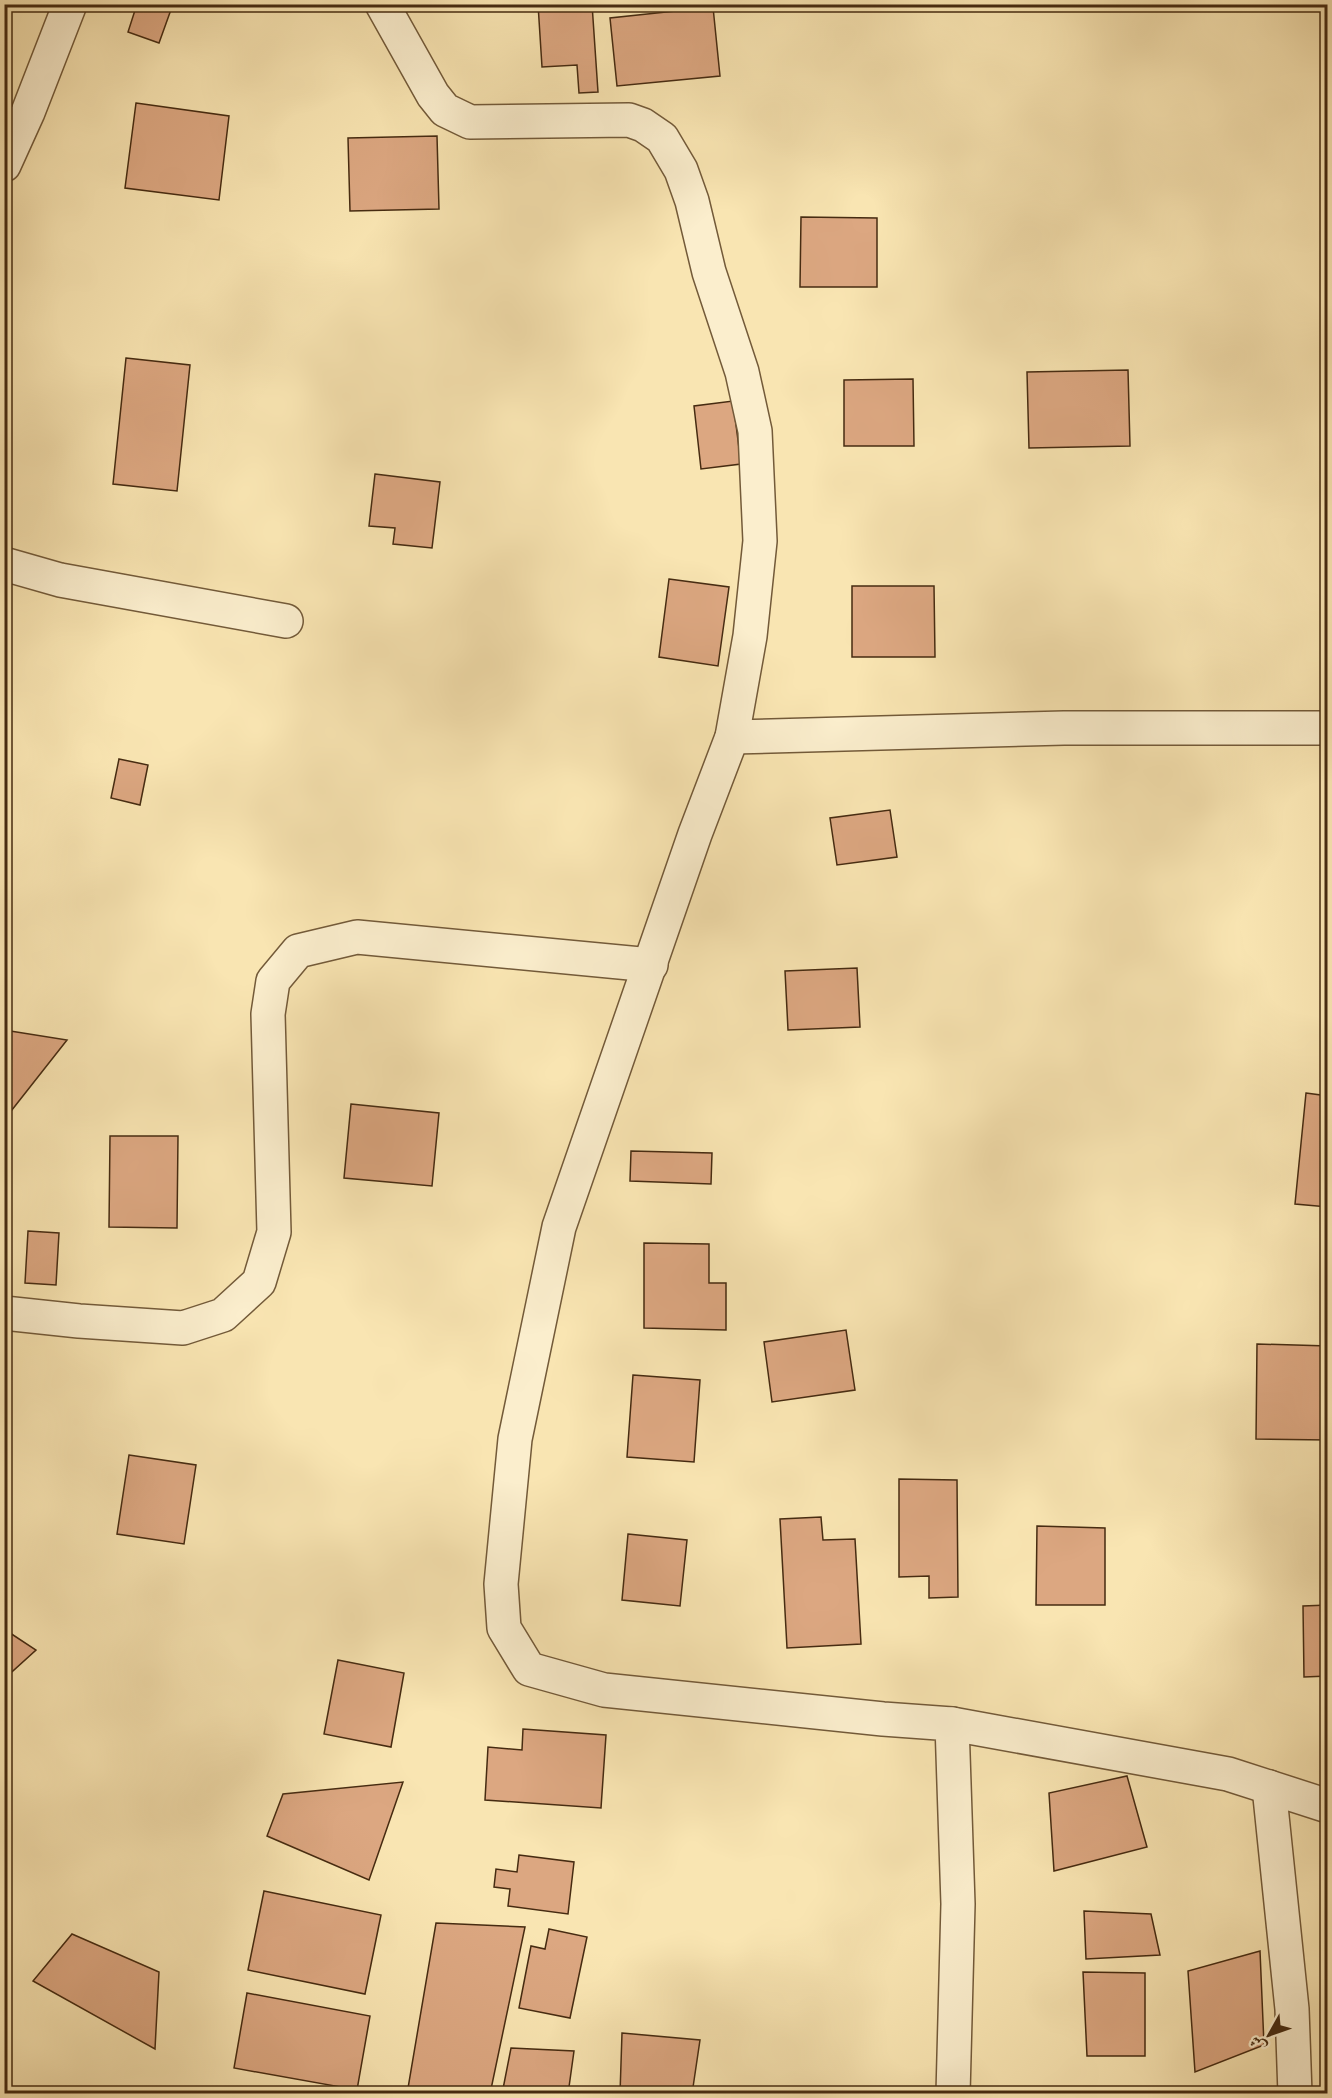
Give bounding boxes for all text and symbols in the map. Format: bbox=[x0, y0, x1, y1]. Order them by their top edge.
north arrow bbox=[1239, 2005, 1299, 2065]
text: ش bbox=[1245, 2031, 1271, 2057]

